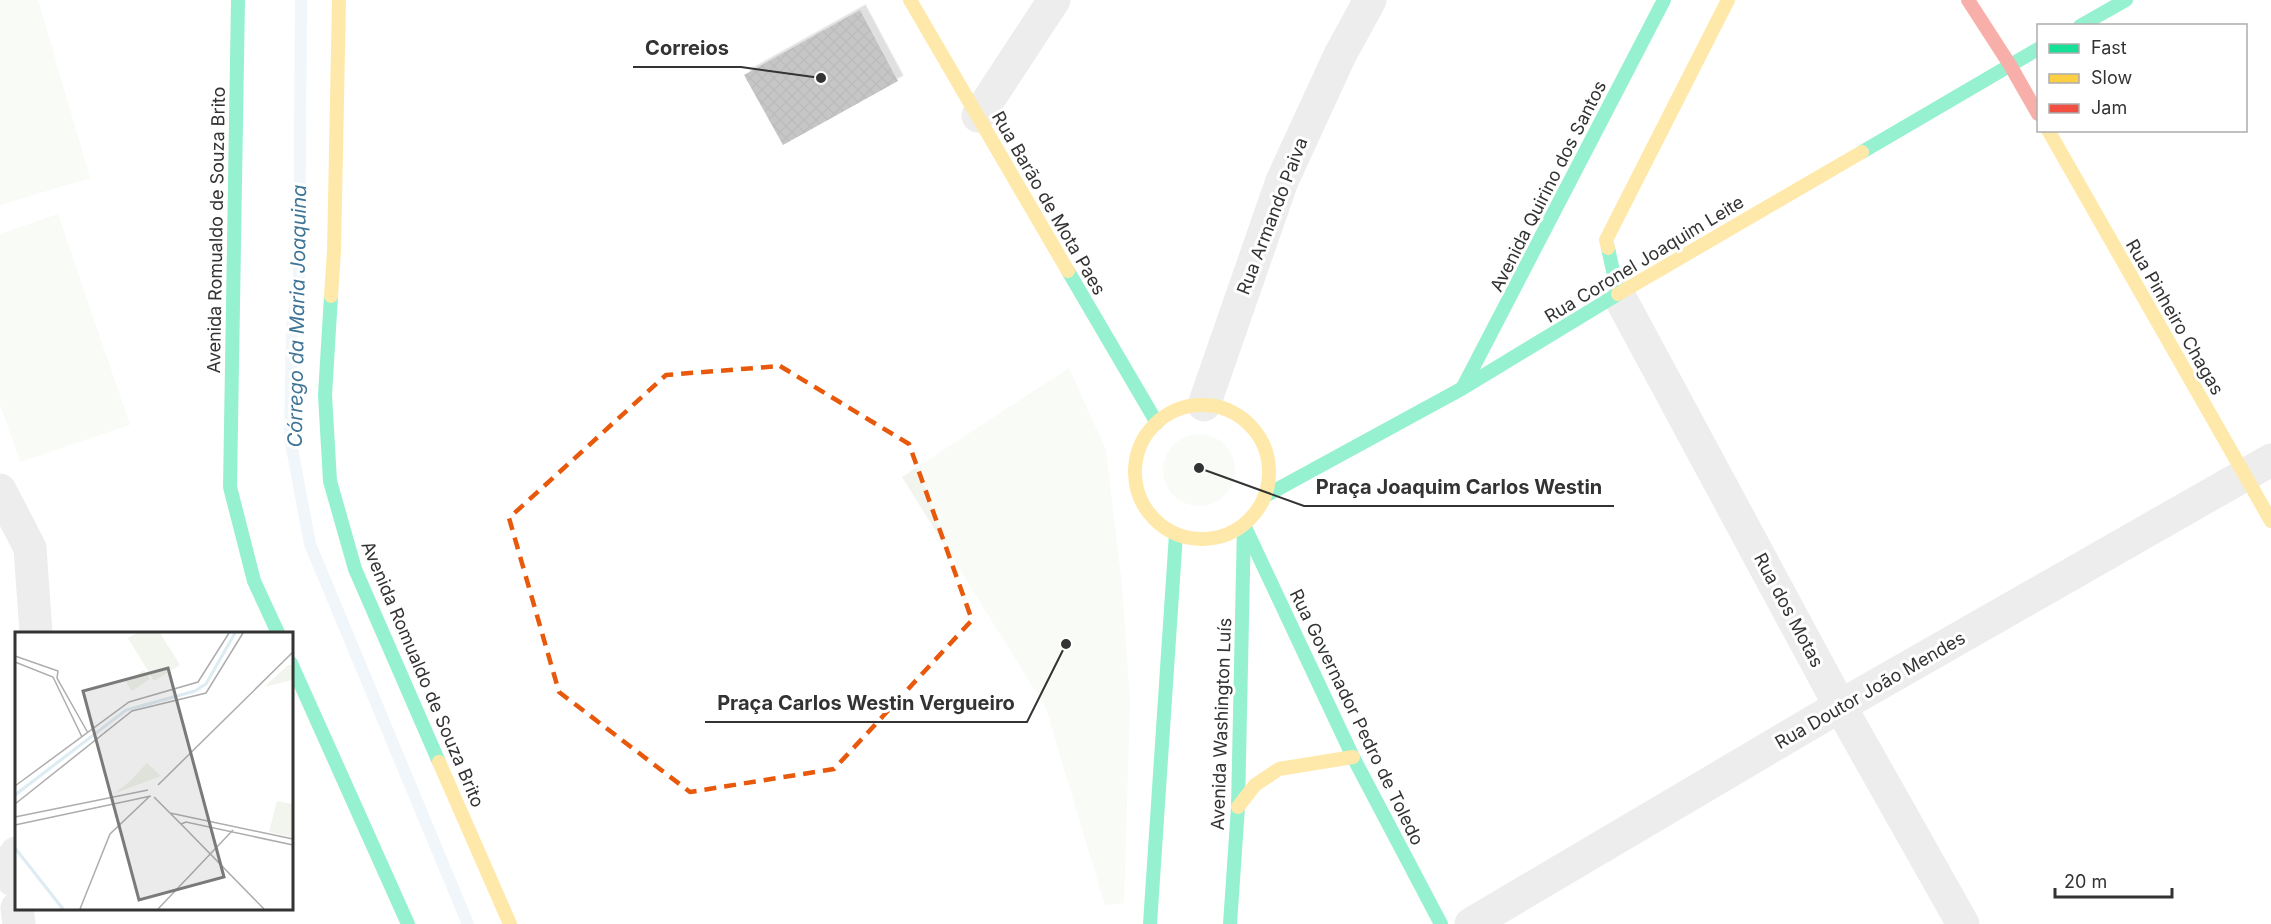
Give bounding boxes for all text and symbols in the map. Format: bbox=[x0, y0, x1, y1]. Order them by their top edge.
legend bbox=[2037, 24, 2247, 132]
callout: Correios bbox=[633, 29, 741, 67]
text: Correios bbox=[645, 36, 729, 60]
text: Fast bbox=[2091, 37, 2127, 58]
text: Slow bbox=[2091, 67, 2132, 88]
street label: Avenida Quirino dos Santos bbox=[1486, 77, 1610, 295]
street label: Avenida Romualdo de Souza Brito bbox=[203, 86, 229, 374]
text: Jam bbox=[2091, 97, 2127, 118]
street label: Rua Barão de Mota Paes bbox=[988, 108, 1110, 298]
street label: Rua Armando Paiva bbox=[1232, 135, 1312, 297]
water label: Córrego da Maria Joaquina bbox=[283, 184, 311, 448]
street label: Rua Coronel Joaquim Leite bbox=[1541, 191, 1747, 327]
street label: Rua Pinheiro Chagas bbox=[2122, 235, 2228, 399]
callout: Praça Joaquim Carlos Westin bbox=[1304, 468, 1614, 506]
text: Praça Joaquim Carlos Westin bbox=[1316, 475, 1602, 499]
street label: Avenida Romualdo de Souza Brito bbox=[357, 538, 489, 810]
street label: Rua dos Motas bbox=[1750, 549, 1828, 671]
street label: Rua Governador Pedro de Toledo bbox=[1286, 585, 1428, 849]
street label: Avenida Washington Luís bbox=[1207, 617, 1235, 831]
street label: Rua Doutor João Mendes bbox=[1771, 627, 1969, 753]
inset map bbox=[15, 632, 292, 909]
callout: Praça Carlos Westin Vergueiro bbox=[705, 684, 1027, 722]
text: Praça Carlos Westin Vergueiro bbox=[717, 691, 1015, 715]
scale bar bbox=[2055, 861, 2172, 899]
text: 20 m bbox=[2064, 871, 2107, 892]

